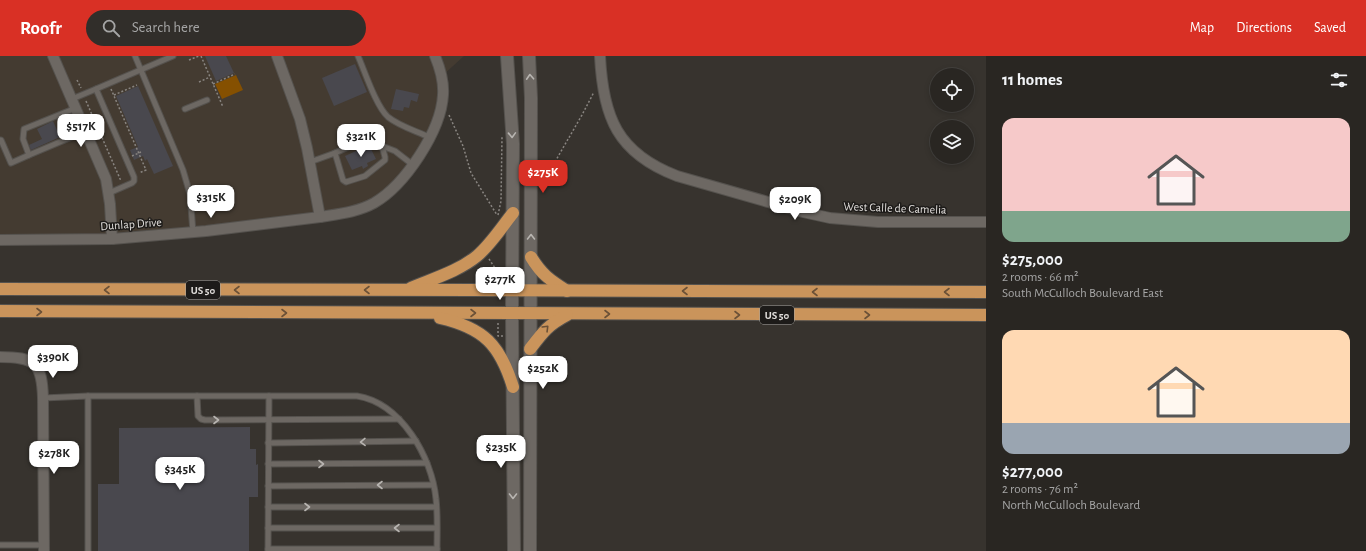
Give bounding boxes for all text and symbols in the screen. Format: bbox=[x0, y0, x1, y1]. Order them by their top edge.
search box bbox=[86, 10, 366, 46]
icon: search bbox=[100, 17, 122, 39]
text: Roofr bbox=[20, 19, 62, 38]
text: Search here bbox=[132, 20, 200, 35]
text: Map bbox=[1190, 21, 1214, 35]
text: Directions bbox=[1236, 21, 1292, 35]
text: Saved bbox=[1314, 21, 1346, 35]
map controls bbox=[930, 68, 974, 164]
button: locate bbox=[930, 68, 974, 112]
icon: filters bbox=[1328, 69, 1350, 91]
text: 11 homes bbox=[1002, 71, 1062, 88]
one-way arrow bbox=[526, 74, 535, 80]
pin: $517K bbox=[53, 114, 109, 148]
text: $517K bbox=[66, 120, 96, 133]
button: layers bbox=[930, 120, 974, 164]
pin: $321K bbox=[333, 124, 389, 158]
text: $321K bbox=[346, 130, 376, 143]
one-way arrow bbox=[508, 132, 517, 138]
icon: home bbox=[1140, 144, 1212, 216]
pin: $275K bbox=[515, 160, 571, 194]
text: $275K bbox=[528, 166, 558, 179]
pin: $315K bbox=[183, 185, 239, 219]
pin: $209K bbox=[767, 187, 823, 221]
text: $315K bbox=[196, 191, 226, 204]
text: $209K bbox=[779, 193, 811, 206]
street label: West Calle de Camelia bbox=[843, 200, 947, 216]
street label: Dunlap Drive bbox=[100, 216, 162, 232]
one-way arrow bbox=[527, 234, 535, 240]
text: $275,000 bbox=[1002, 251, 1063, 268]
pin: $277K bbox=[472, 267, 528, 301]
text: 2 rooms · 66 m² bbox=[1002, 271, 1079, 284]
text: $277K bbox=[485, 273, 515, 286]
road number: US 50 bbox=[186, 281, 220, 299]
one-way arrow bbox=[104, 286, 110, 294]
one-way arrow bbox=[234, 286, 240, 294]
one-way arrow bbox=[364, 286, 370, 294]
one-way arrow bbox=[682, 287, 688, 295]
text: South McCulloch Boulevard East bbox=[1002, 287, 1163, 300]
one-way arrow bbox=[812, 288, 818, 296]
one-way arrow bbox=[944, 288, 950, 296]
road number: US 50 bbox=[760, 306, 794, 324]
one-way arrow bbox=[36, 308, 42, 316]
one-way arrow bbox=[281, 309, 287, 317]
one-way arrow bbox=[470, 309, 476, 317]
one-way arrow bbox=[604, 310, 610, 318]
one-way arrow bbox=[734, 310, 740, 319]
one-way arrow bbox=[864, 311, 870, 319]
one-way arrow bbox=[542, 325, 549, 333]
pin: $390K bbox=[25, 345, 81, 379]
text: $390K bbox=[37, 351, 69, 364]
pin: $252K bbox=[515, 356, 571, 390]
icon: home bbox=[1140, 356, 1212, 428]
text: $252K bbox=[527, 362, 559, 375]
one-way arrow bbox=[213, 416, 219, 424]
pin: $235K bbox=[473, 435, 529, 469]
one-way arrow bbox=[360, 438, 366, 446]
pin: $278K bbox=[26, 441, 82, 475]
text: $235K bbox=[486, 441, 516, 454]
text: $278K bbox=[38, 447, 70, 460]
pin: $345K bbox=[152, 457, 208, 491]
one-way arrow bbox=[318, 460, 324, 468]
text: $345K bbox=[164, 463, 196, 476]
text: $277,000 bbox=[1002, 463, 1063, 480]
one-way arrow bbox=[377, 481, 383, 489]
text: 2 rooms · 76 m² bbox=[1002, 483, 1078, 496]
one-way arrow bbox=[509, 493, 517, 499]
text: North McCulloch Boulevard bbox=[1002, 499, 1140, 512]
one-way arrow bbox=[304, 503, 310, 511]
one-way arrow bbox=[394, 524, 400, 532]

